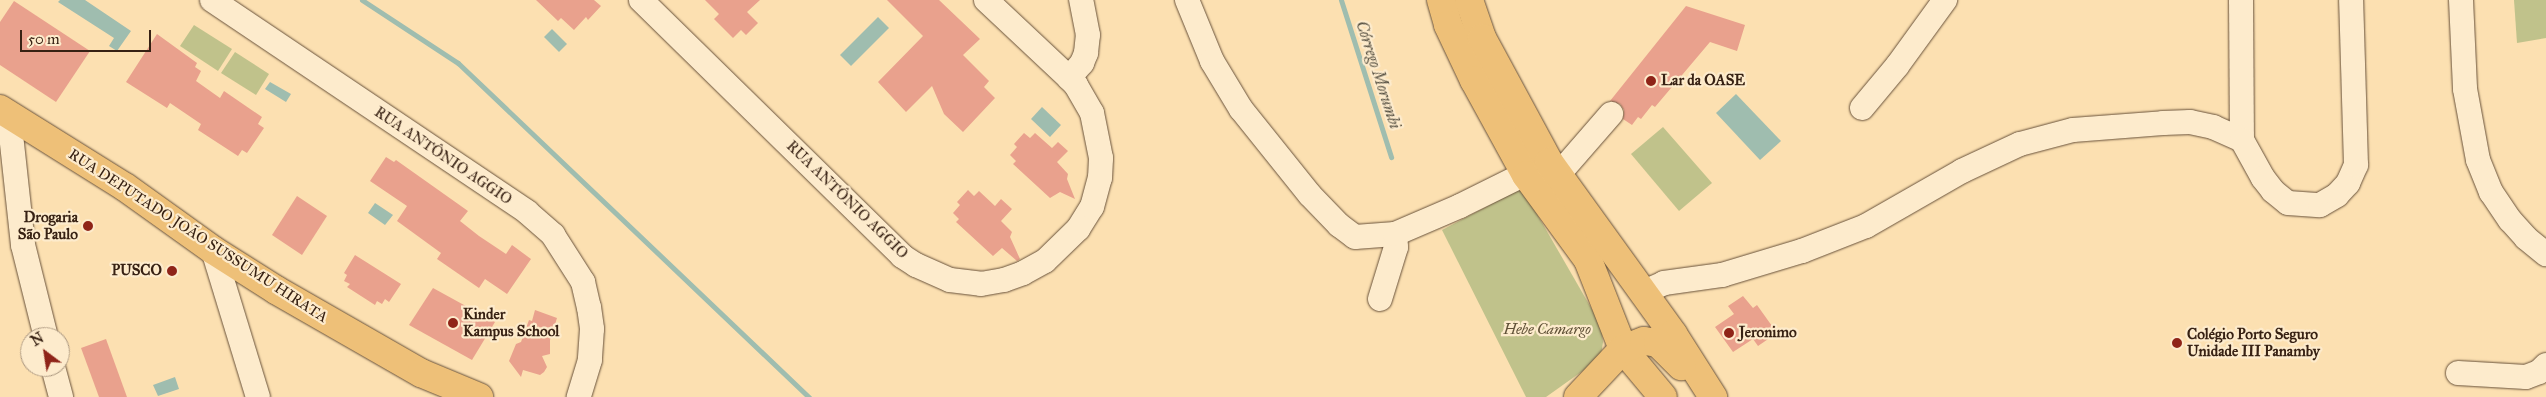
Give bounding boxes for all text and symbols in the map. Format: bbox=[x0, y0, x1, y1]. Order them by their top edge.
water label: Córrego Morumbi bbox=[1351, 19, 1405, 131]
scale bar bbox=[22, 20, 154, 52]
text: 50 m bbox=[28, 30, 60, 48]
place label: Lar da OASE bbox=[1661, 72, 1745, 90]
marker: Lar da OASE bbox=[1645, 75, 1657, 87]
street label: RUA ANTÔNIO AGGIO bbox=[371, 103, 515, 209]
street label: RUA ANTÔNIO AGGIO bbox=[782, 137, 912, 263]
street label: RUA DEPUTADO JOÃO SUSSUMU HIRATA bbox=[65, 145, 331, 327]
place label: Drogaria São Paulo bbox=[18, 208, 78, 243]
marker: Drogaria São Paulo bbox=[82, 220, 94, 232]
place label: PUSCO bbox=[111, 262, 162, 280]
marker: PUSCO bbox=[166, 265, 178, 277]
place label: Kinder Kampus School bbox=[463, 305, 559, 340]
marker: Kinder Kampus School bbox=[447, 317, 459, 329]
park label: Hebe Camargo bbox=[1503, 321, 1591, 339]
place label: Jeronimo bbox=[1739, 324, 1797, 342]
place label: Colégio Porto Seguro Unidade III Panamby bbox=[2187, 325, 2320, 360]
north arrow bbox=[20, 327, 70, 377]
marker: Jeronimo bbox=[1723, 327, 1735, 339]
text: N bbox=[28, 329, 47, 350]
marker: Colégio Porto Seguro Unidade III Panamby bbox=[2171, 337, 2183, 349]

